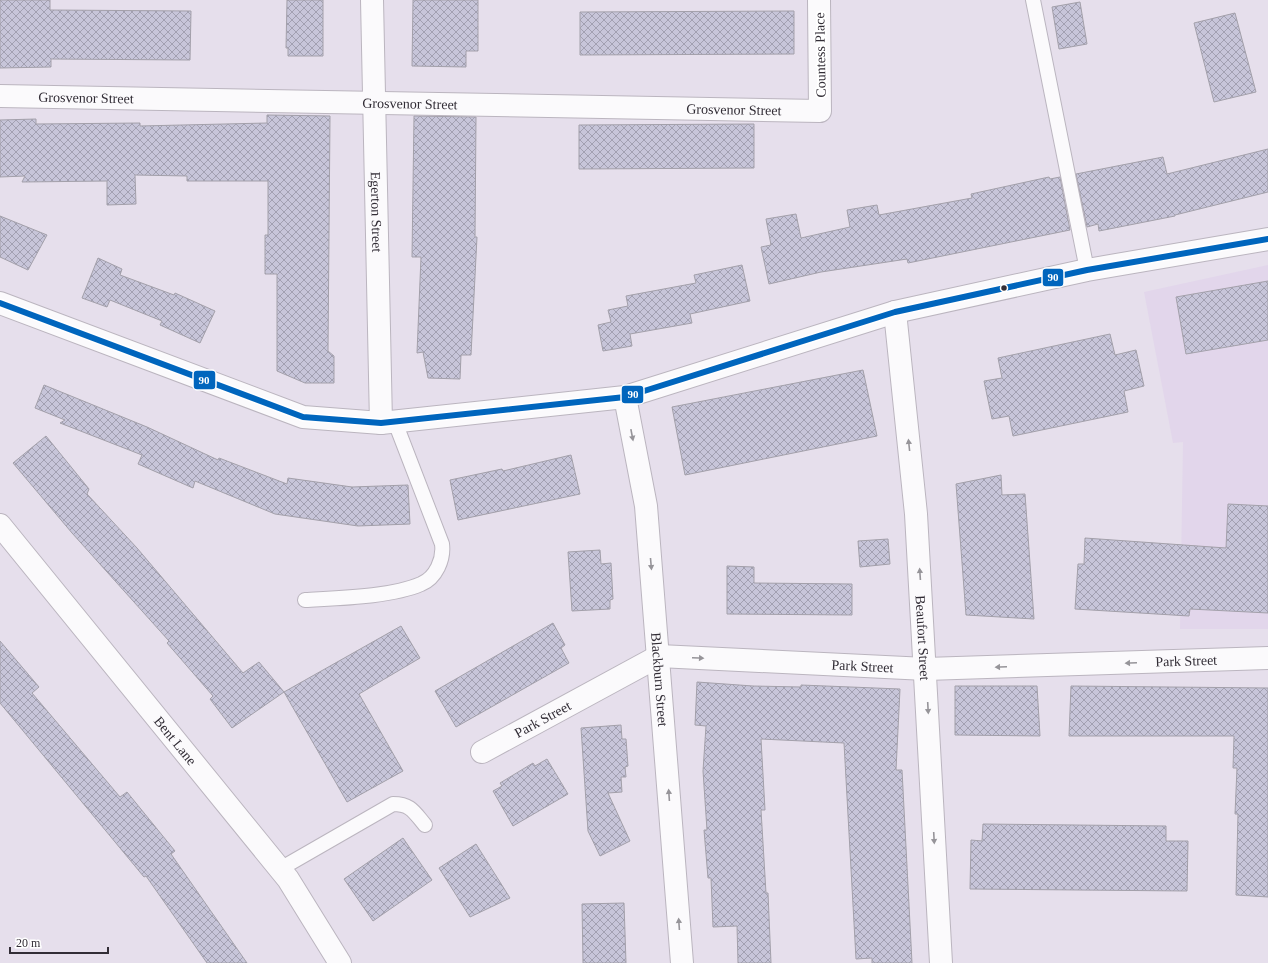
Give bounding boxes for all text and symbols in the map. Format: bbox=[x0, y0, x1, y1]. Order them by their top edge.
street label: Countess Place bbox=[812, 12, 829, 98]
street label: Grosvenor Street bbox=[38, 90, 134, 106]
street label: Grosvenor Street bbox=[362, 96, 458, 112]
street label: Grosvenor Street bbox=[686, 102, 782, 118]
street label: Egerton Street bbox=[368, 172, 384, 252]
line badge: 90 bbox=[1042, 268, 1064, 287]
text: 90 bbox=[1048, 271, 1059, 283]
unlabelled marker bbox=[999, 283, 1009, 293]
line badge: 90 bbox=[193, 370, 216, 390]
text: 90 bbox=[199, 374, 210, 386]
line badge: 90 bbox=[621, 385, 644, 404]
text: 90 bbox=[628, 388, 639, 400]
one-way arrow bbox=[630, 429, 636, 441]
one-way arrow bbox=[905, 439, 912, 451]
one-way arrow bbox=[648, 558, 655, 570]
one-way arrow bbox=[916, 568, 923, 580]
street label: Beaufort Street bbox=[913, 595, 932, 681]
street label: Blackburn Street bbox=[648, 632, 670, 727]
street label: Park Street bbox=[1155, 653, 1217, 670]
one-way arrow bbox=[692, 654, 704, 661]
street label: Park Street bbox=[831, 657, 894, 675]
one-way arrow bbox=[1125, 659, 1137, 666]
one-way arrow bbox=[994, 664, 1007, 670]
street label: Park Street bbox=[512, 698, 574, 741]
one-way arrow bbox=[924, 702, 931, 714]
street label: Bent Lane bbox=[151, 714, 199, 768]
one-way arrow bbox=[666, 788, 673, 801]
one-way arrow bbox=[931, 832, 937, 845]
one-way arrow bbox=[676, 918, 683, 930]
scale bar bbox=[10, 929, 108, 955]
text: 20 m bbox=[16, 936, 41, 950]

